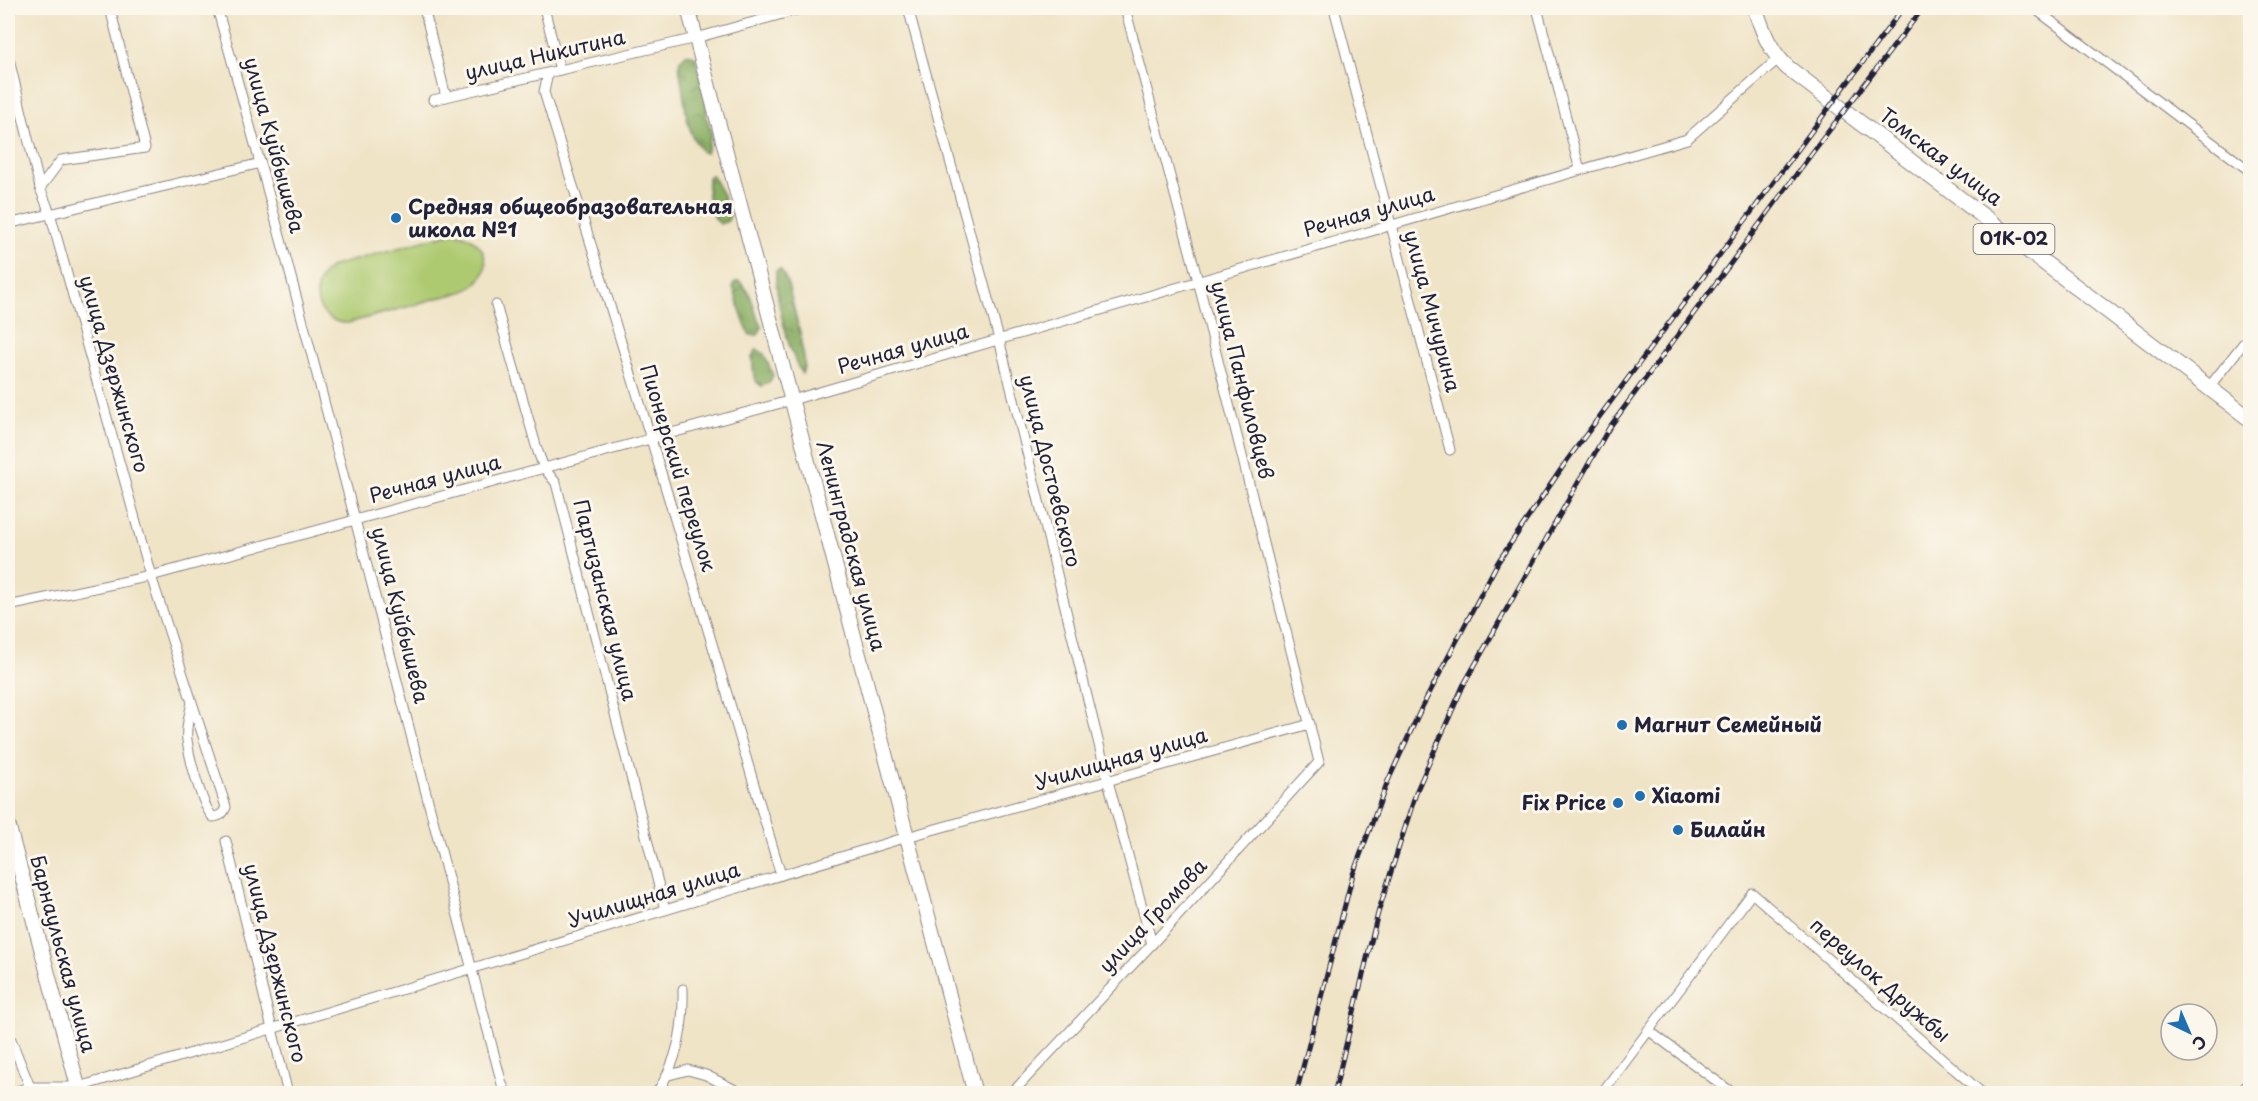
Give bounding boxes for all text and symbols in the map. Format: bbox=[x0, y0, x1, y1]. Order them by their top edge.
street label: улица Никитина bbox=[462, 21, 628, 87]
street label: улица Куйбышева bbox=[237, 53, 313, 237]
street label: Томская улица bbox=[1874, 100, 2010, 213]
street label: Речная улица bbox=[1300, 178, 1438, 244]
place label: Средняя общеобразовательная школа №1 bbox=[408, 191, 733, 244]
marker: Средняя общеобразовательная школа №1 bbox=[389, 211, 403, 225]
road number: 01К-02 bbox=[1974, 224, 2054, 254]
street label: улица Мичурина bbox=[1397, 226, 1469, 396]
street label: улица Дзержинского bbox=[72, 271, 158, 476]
street label: улица Панфиловцев bbox=[1204, 277, 1282, 482]
street label: Речная улица bbox=[834, 315, 972, 381]
street label: Пионерский переулок bbox=[633, 360, 725, 575]
street label: улица Достоевского bbox=[1013, 371, 1089, 570]
street label: Ленинградская улица bbox=[809, 437, 895, 655]
street label: Речная улица bbox=[366, 446, 504, 510]
street label: Партизанская улица bbox=[566, 496, 646, 704]
street label: улица Куйбышева bbox=[365, 523, 438, 707]
place label: Магнит Семейный bbox=[1634, 709, 1822, 739]
marker: Магнит Семейный bbox=[1615, 718, 1629, 732]
street label: Училищная улица bbox=[1031, 719, 1211, 797]
place label: Xiaomi bbox=[1652, 780, 1720, 810]
place label: Fix Price bbox=[1521, 787, 1606, 817]
marker: Xiaomi bbox=[1633, 789, 1647, 803]
marker: Fix Price bbox=[1611, 796, 1625, 810]
place label: Билайн bbox=[1690, 814, 1766, 844]
marker: Билайн bbox=[1671, 823, 1685, 837]
street label: улица Громова bbox=[1091, 851, 1214, 979]
street label: Барнаульская улица bbox=[23, 852, 105, 1056]
street label: Училищная улица bbox=[564, 853, 744, 934]
street label: улица Дзержинского bbox=[237, 860, 315, 1066]
street label: переулок Дружбы bbox=[1804, 910, 1957, 1049]
north arrow bbox=[2159, 1002, 2219, 1062]
text: С bbox=[2187, 1031, 2213, 1056]

